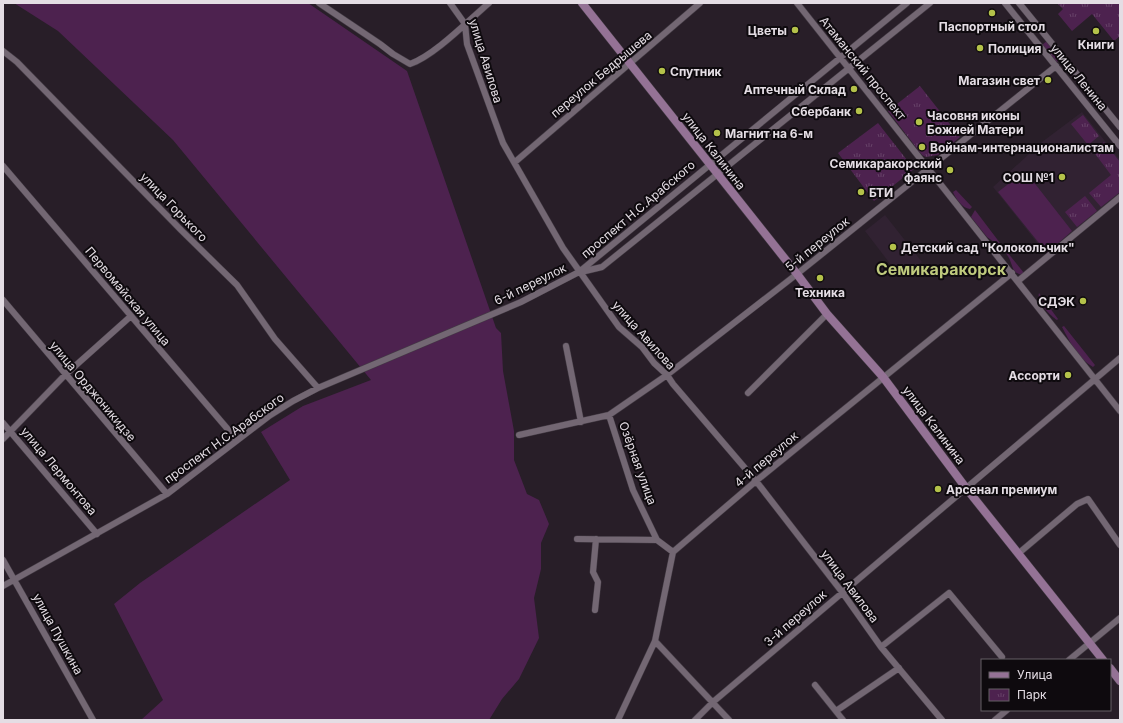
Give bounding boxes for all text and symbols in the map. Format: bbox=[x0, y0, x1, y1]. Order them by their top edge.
marker: Паспортный стол bbox=[987, 8, 997, 18]
street label: Атаманский проспект bbox=[817, 13, 910, 123]
street label: улица Авилова bbox=[466, 17, 506, 105]
place label: Паспортный стол bbox=[939, 19, 1045, 34]
place label: Цветы bbox=[748, 23, 787, 38]
marker: Цветы bbox=[790, 25, 800, 35]
marker: Книги bbox=[1091, 26, 1101, 36]
street label: переулок Бедрышева bbox=[547, 27, 655, 121]
place label: Книги bbox=[1078, 37, 1114, 52]
place label: Полиция bbox=[988, 41, 1041, 56]
street label: улица Ленина bbox=[1048, 41, 1110, 113]
marker: Полиция bbox=[975, 43, 985, 53]
place label: Спутник bbox=[670, 64, 722, 79]
marker: Спутник bbox=[657, 66, 667, 76]
place label: Магазин свет bbox=[958, 73, 1040, 88]
marker: Магазин свет bbox=[1043, 75, 1053, 85]
place label: Аптечный Склад bbox=[744, 82, 846, 97]
marker: Аптечный Склад bbox=[849, 84, 859, 94]
place label: Сбербанк bbox=[791, 104, 851, 119]
marker: Сбербанк bbox=[854, 106, 864, 116]
place label: Часовня иконы Божией Матери bbox=[927, 108, 1023, 137]
street label: улица Калинина bbox=[679, 109, 749, 193]
marker: Часовня иконы Божией Матери bbox=[914, 117, 924, 127]
place label: Магнит на 6-м bbox=[725, 126, 813, 141]
marker: Магнит на 6-м bbox=[712, 128, 722, 138]
place label: Войнам-интернационалистам bbox=[930, 140, 1114, 155]
marker: Войнам-интернационалистам bbox=[917, 142, 927, 152]
place label: Семикаракорский фаянс bbox=[830, 156, 942, 185]
street label: проспект Н.С.Арабского bbox=[578, 157, 698, 261]
marker: Семикаракорский фаянс bbox=[945, 165, 955, 175]
street label: улица Горького bbox=[137, 169, 211, 245]
place label: СОШ №1 bbox=[1003, 170, 1054, 185]
marker: СОШ №1 bbox=[1057, 172, 1067, 182]
place label: БТИ bbox=[869, 185, 893, 200]
marker: БТИ bbox=[856, 187, 866, 197]
street label: 5-й переулок bbox=[782, 213, 853, 274]
place label: Детский сад "Колокольчик" bbox=[901, 240, 1075, 255]
marker: Детский сад "Колокольчик" bbox=[888, 242, 898, 252]
street label: Первомайская улица bbox=[82, 243, 174, 349]
district label: Семикаракорск bbox=[876, 259, 1007, 279]
street label: 6-й переулок bbox=[491, 260, 569, 308]
marker: Техника bbox=[815, 273, 825, 283]
place label: Техника bbox=[795, 285, 845, 300]
place label: СДЭК bbox=[1038, 294, 1075, 309]
marker: СДЭК bbox=[1078, 296, 1088, 306]
street label: улица Авилова bbox=[609, 298, 679, 372]
street label: улица Орджоникидзе bbox=[47, 338, 139, 444]
place label: Ассорти bbox=[1009, 368, 1060, 383]
marker: Ассорти bbox=[1063, 370, 1073, 380]
street label: улица Калинина bbox=[900, 383, 968, 467]
street label: проспект Н.С.Арабского bbox=[161, 390, 287, 486]
street label: Озёрная улица bbox=[616, 419, 660, 507]
street label: улица Лермонтова bbox=[18, 424, 100, 518]
street label: 4-й переулок bbox=[731, 428, 801, 490]
place label: Арсенал премиум bbox=[946, 482, 1057, 497]
marker: Арсенал премиум bbox=[933, 484, 943, 494]
street label: улица Авилова bbox=[818, 547, 882, 625]
street label: 3-й переулок bbox=[761, 586, 830, 649]
street label: улица Пушкина bbox=[30, 591, 86, 677]
legend bbox=[981, 659, 1111, 711]
text: Улица bbox=[1017, 667, 1052, 682]
text: Парк bbox=[1017, 687, 1047, 702]

